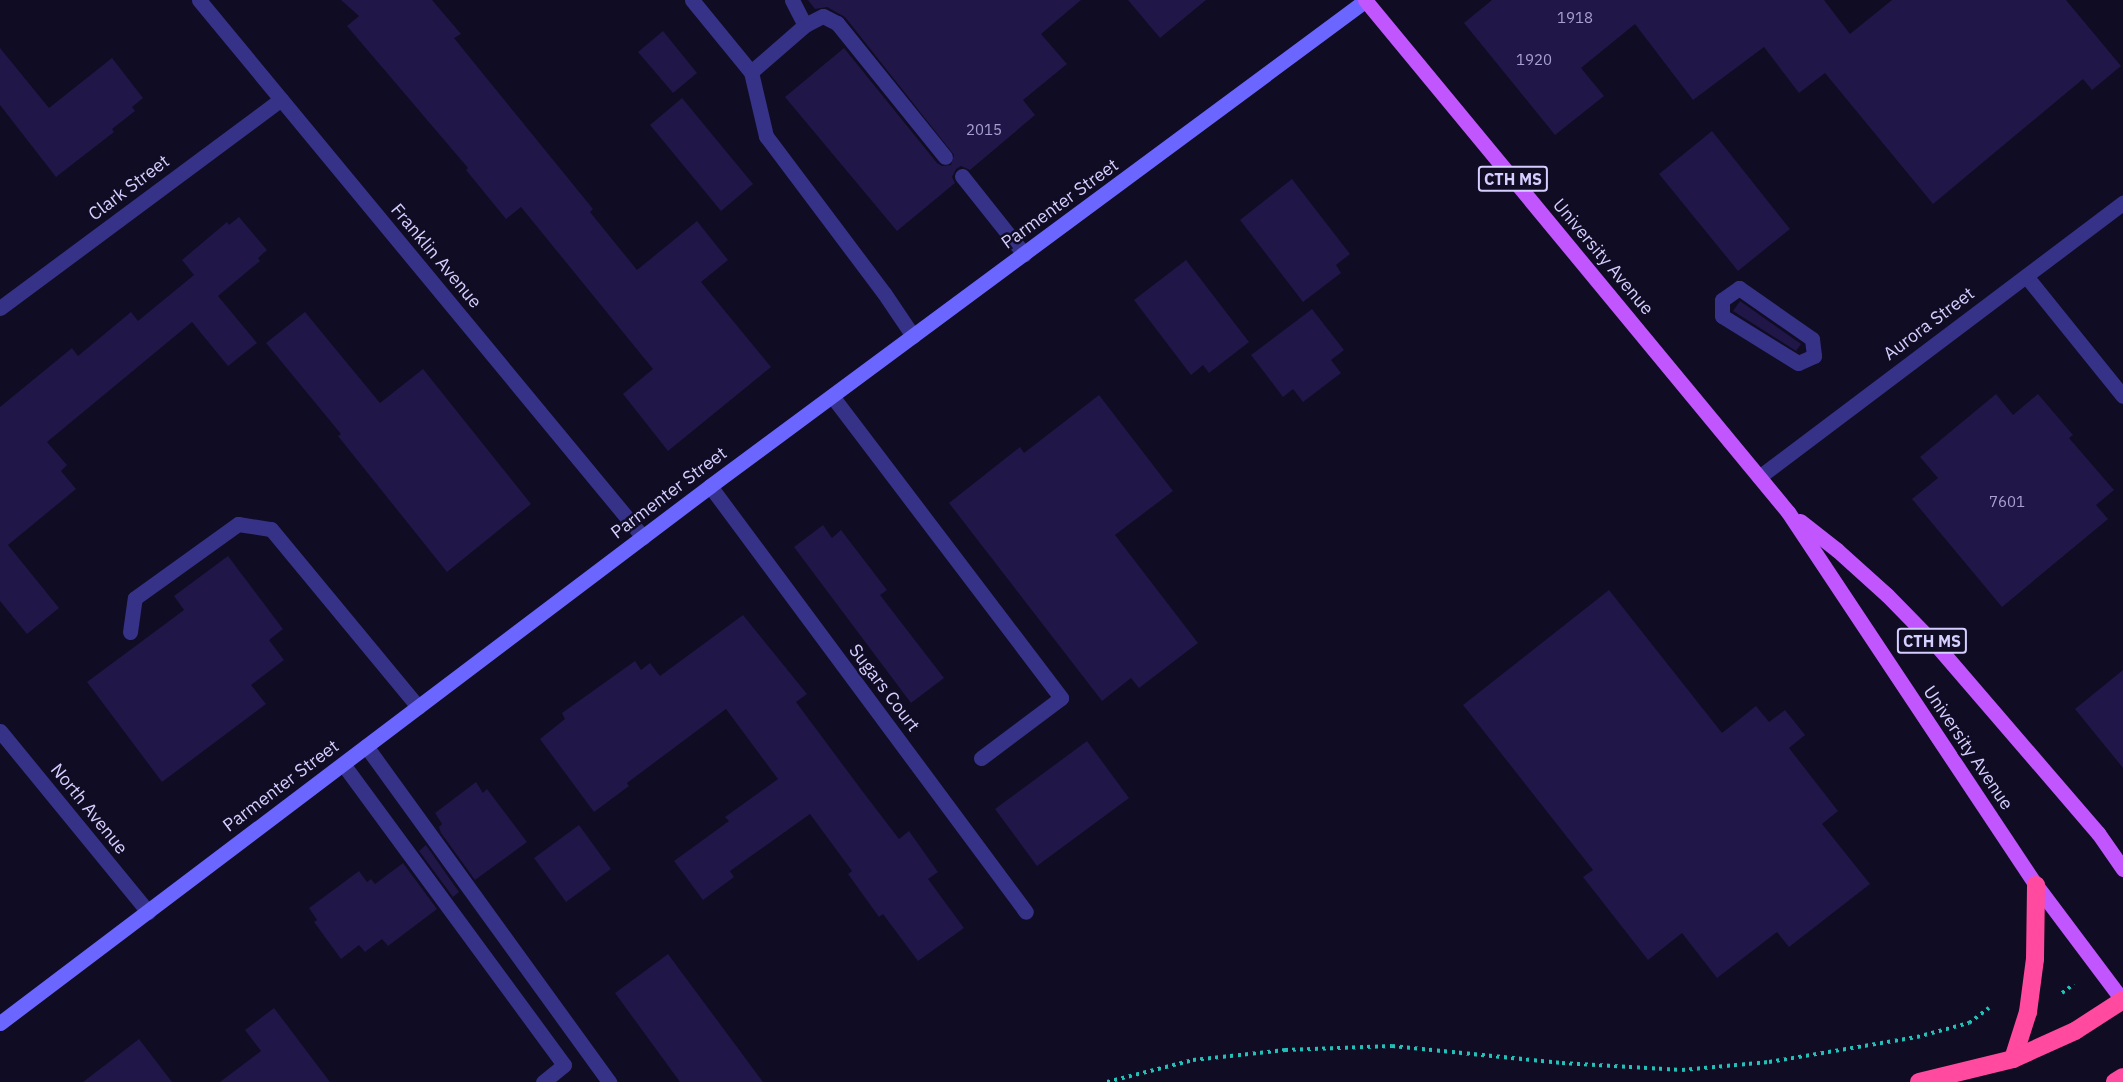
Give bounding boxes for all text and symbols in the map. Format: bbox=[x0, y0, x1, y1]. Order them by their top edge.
house number: 1918 bbox=[1557, 9, 1593, 27]
house number: 1920 bbox=[1516, 51, 1552, 69]
house number: 2015 bbox=[966, 121, 1002, 139]
street label: Clark Street bbox=[84, 151, 174, 225]
street label: Parmenter Street bbox=[997, 154, 1123, 254]
road number: CTH MS bbox=[1477, 166, 1549, 192]
street label: University Avenue bbox=[1548, 195, 1658, 319]
street label: Franklin Avenue bbox=[386, 199, 486, 313]
street label: Aurora Street bbox=[1879, 283, 1979, 365]
street label: Parmenter Street bbox=[607, 443, 731, 543]
house number: 7601 bbox=[1989, 493, 2025, 511]
road number: CTH MS bbox=[1896, 628, 1968, 654]
street label: Sugars Court bbox=[844, 640, 924, 736]
street label: University Avenue bbox=[1918, 682, 2018, 814]
street label: Parmenter Street bbox=[219, 736, 343, 836]
street label: North Avenue bbox=[46, 759, 132, 859]

